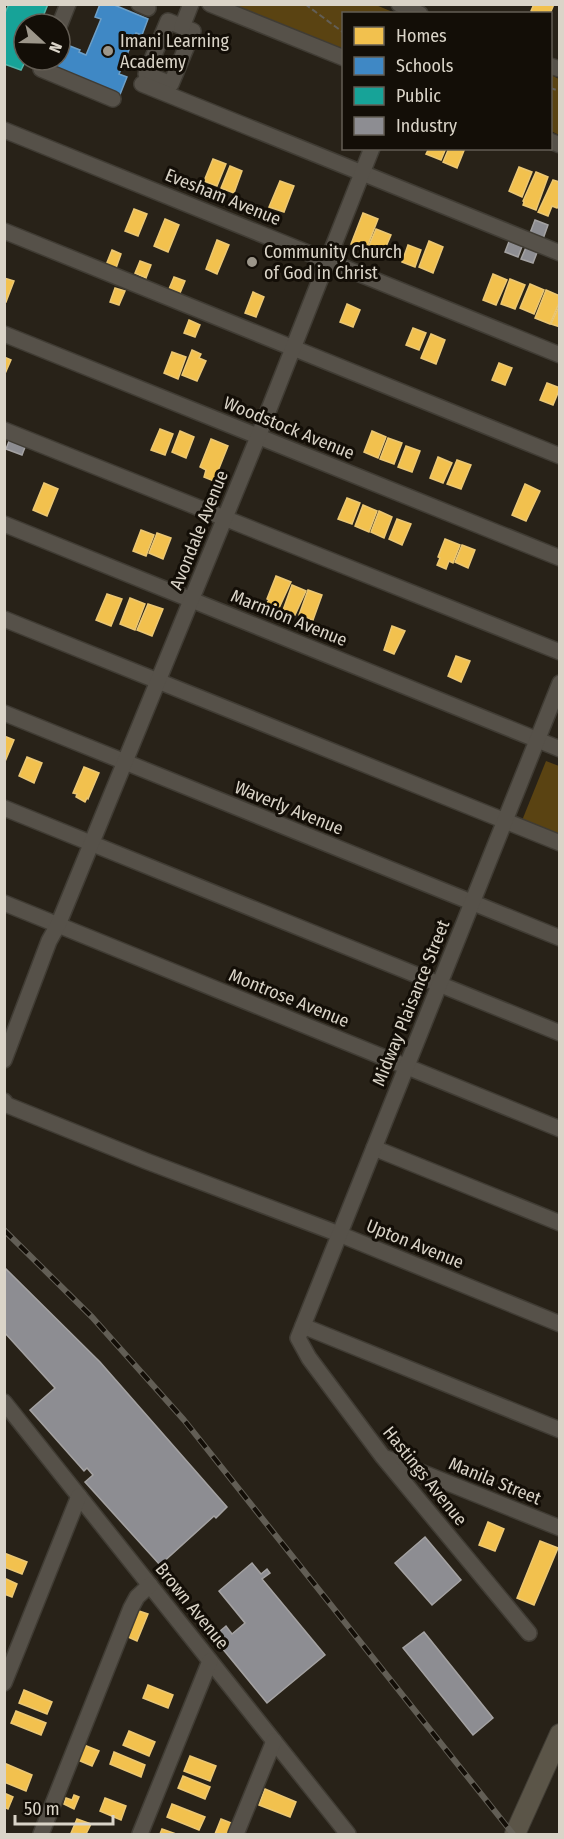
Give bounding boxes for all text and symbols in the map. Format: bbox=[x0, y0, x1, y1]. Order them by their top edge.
north arrow bbox=[12, 12, 72, 72]
legend bbox=[342, 12, 552, 150]
text: Homes bbox=[396, 25, 447, 47]
place label: Imani Learning Academy bbox=[120, 30, 230, 73]
text: N bbox=[45, 39, 66, 55]
marker: Imani Learning Academy bbox=[101, 44, 115, 58]
text: Schools bbox=[396, 55, 454, 77]
text: Public bbox=[396, 85, 441, 107]
text: Industry bbox=[396, 115, 457, 137]
street label: Evesham Avenue bbox=[162, 164, 284, 230]
place label: Community Church of God in Christ bbox=[264, 241, 402, 284]
marker: Community Church of God in Christ bbox=[245, 255, 259, 269]
street label: Woodstock Avenue bbox=[220, 392, 358, 464]
street label: Avondale Avenue bbox=[165, 467, 233, 593]
street label: Marmion Avenue bbox=[228, 585, 350, 651]
street label: Waverly Avenue bbox=[231, 776, 347, 840]
street label: Midway Plaisance Street bbox=[368, 917, 454, 1089]
street label: Montrose Avenue bbox=[226, 964, 352, 1032]
street label: Upton Avenue bbox=[363, 1214, 467, 1274]
street label: Hastings Avenue bbox=[378, 1422, 472, 1530]
street label: Manila Street bbox=[446, 1453, 544, 1510]
street label: Brown Avenue bbox=[151, 1558, 234, 1654]
scale bar bbox=[15, 1788, 112, 1826]
text: 50 m bbox=[24, 1798, 60, 1820]

